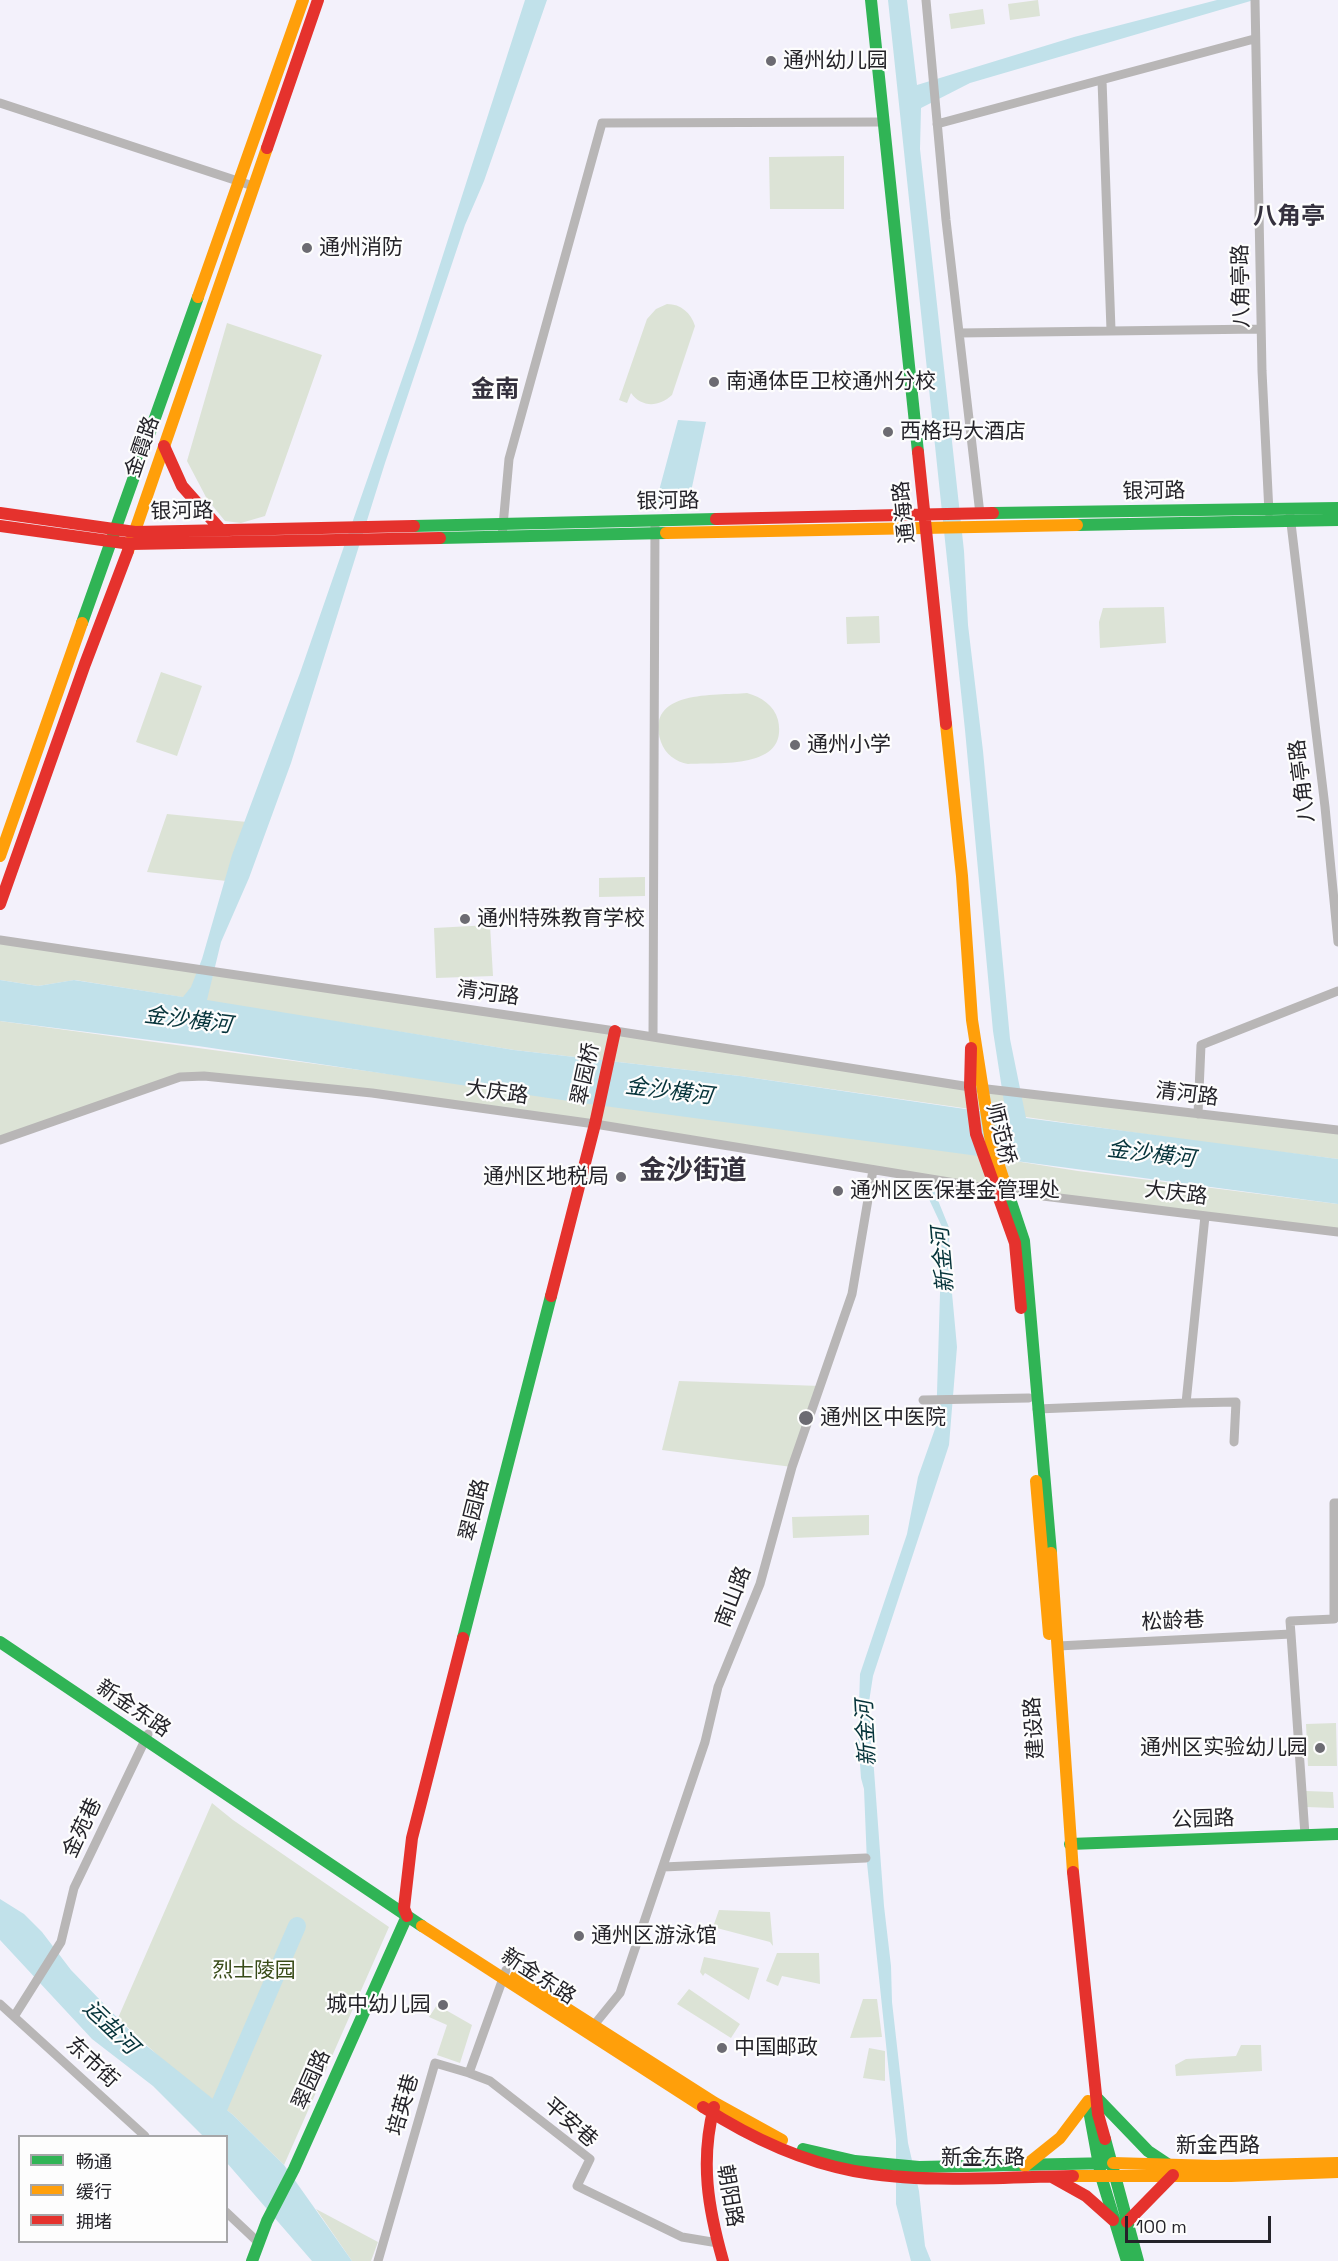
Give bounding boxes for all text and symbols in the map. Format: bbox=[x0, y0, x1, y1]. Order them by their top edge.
place label: 通州幼儿园 bbox=[783, 48, 888, 74]
marker: 通州幼儿园 bbox=[764, 54, 778, 68]
district label: 八角亭 bbox=[1253, 203, 1325, 231]
place label: 通州消防 bbox=[319, 235, 403, 261]
marker: 通州消防 bbox=[300, 241, 314, 255]
street label: 八角亭路 bbox=[1229, 244, 1255, 328]
place label: 南通体臣卫校通州分校 bbox=[726, 369, 936, 395]
marker: 南通体臣卫校通州分校 bbox=[707, 375, 721, 389]
district label: 金南 bbox=[471, 376, 519, 404]
street label: 金霞路 bbox=[121, 413, 165, 481]
place label: 西格玛大酒店 bbox=[900, 419, 1026, 445]
marker: 西格玛大酒店 bbox=[881, 425, 895, 439]
street label: 通海路 bbox=[889, 479, 921, 545]
street label: 银河路 bbox=[1122, 479, 1186, 505]
street label: 银河路 bbox=[636, 489, 700, 515]
street label: 银河路 bbox=[150, 499, 214, 525]
place label: 通州小学 bbox=[807, 732, 891, 758]
marker: 通州小学 bbox=[788, 738, 802, 752]
street label: 八角亭路 bbox=[1285, 738, 1321, 824]
place label: 通州特殊教育学校 bbox=[477, 906, 645, 932]
marker: 通州特殊教育学校 bbox=[458, 912, 472, 926]
street label: 清河路 bbox=[455, 977, 521, 1011]
water label: 金沙横河 bbox=[143, 1003, 233, 1039]
street label: 翠园桥 bbox=[567, 1041, 605, 1107]
water label: 金沙横河 bbox=[624, 1074, 714, 1110]
street label: 大庆路 bbox=[464, 1076, 530, 1110]
street label: 清河路 bbox=[1154, 1079, 1220, 1111]
street label: 师范桥 bbox=[980, 1100, 1020, 1168]
water label: 金沙横河 bbox=[1106, 1137, 1196, 1173]
district label: 金沙街道 bbox=[639, 1156, 747, 1188]
place label: 通州区地税局 bbox=[483, 1164, 609, 1190]
marker: 通州区地税局 bbox=[614, 1170, 628, 1184]
place label: 通州区医保基金管理处 bbox=[850, 1178, 1060, 1204]
street label: 大庆路 bbox=[1143, 1178, 1209, 1210]
marker: 通州区医保基金管理处 bbox=[831, 1184, 845, 1198]
water label: 新金河 bbox=[928, 1226, 960, 1294]
place label: 通州区中医院 bbox=[820, 1405, 946, 1431]
marker: 通州区中医院 bbox=[797, 1409, 815, 1427]
street label: 翠园路 bbox=[455, 1476, 495, 1544]
street label: 南山路 bbox=[711, 1563, 757, 1631]
street label: 松龄巷 bbox=[1141, 1608, 1205, 1636]
street label: 新金东路 bbox=[91, 1675, 175, 1743]
street label: 建设路 bbox=[1020, 1696, 1050, 1760]
water label: 新金河 bbox=[852, 1699, 882, 1767]
place label: 通州区实验幼儿园 bbox=[1140, 1735, 1308, 1761]
marker: 通州区实验幼儿园 bbox=[1313, 1741, 1327, 1755]
street label: 金苑巷 bbox=[58, 1794, 108, 1862]
street label: 公园路 bbox=[1171, 1806, 1235, 1834]
place label: 通州区游泳馆 bbox=[591, 1923, 717, 1949]
marker: 通州区游泳馆 bbox=[572, 1929, 586, 1943]
street label: 新金东路 bbox=[496, 1944, 580, 2010]
park label: 烈士陵园 bbox=[212, 1958, 296, 1984]
place label: 城中幼儿园 bbox=[326, 1992, 431, 2018]
water label: 运盐河 bbox=[77, 1996, 143, 2060]
marker: 城中幼儿园 bbox=[436, 1998, 450, 2012]
street label: 东市街 bbox=[60, 2032, 124, 2094]
place label: 中国邮政 bbox=[734, 2035, 818, 2061]
marker: 中国邮政 bbox=[715, 2041, 729, 2055]
street label: 翠园路 bbox=[288, 2046, 336, 2114]
street label: 培英巷 bbox=[383, 2071, 425, 2139]
street label: 平安巷 bbox=[538, 2093, 602, 2153]
street label: 新金西路 bbox=[1176, 2133, 1260, 2159]
legend bbox=[18, 2135, 228, 2243]
street label: 新金东路 bbox=[941, 2145, 1025, 2171]
text: 畅通 bbox=[76, 2150, 112, 2173]
street label: 朝阳路 bbox=[711, 2163, 747, 2229]
text: 缓行 bbox=[76, 2180, 112, 2203]
scale bar bbox=[1128, 2204, 1274, 2242]
text: 拥堵 bbox=[76, 2210, 112, 2233]
text: 100 m bbox=[1136, 2215, 1187, 2238]

